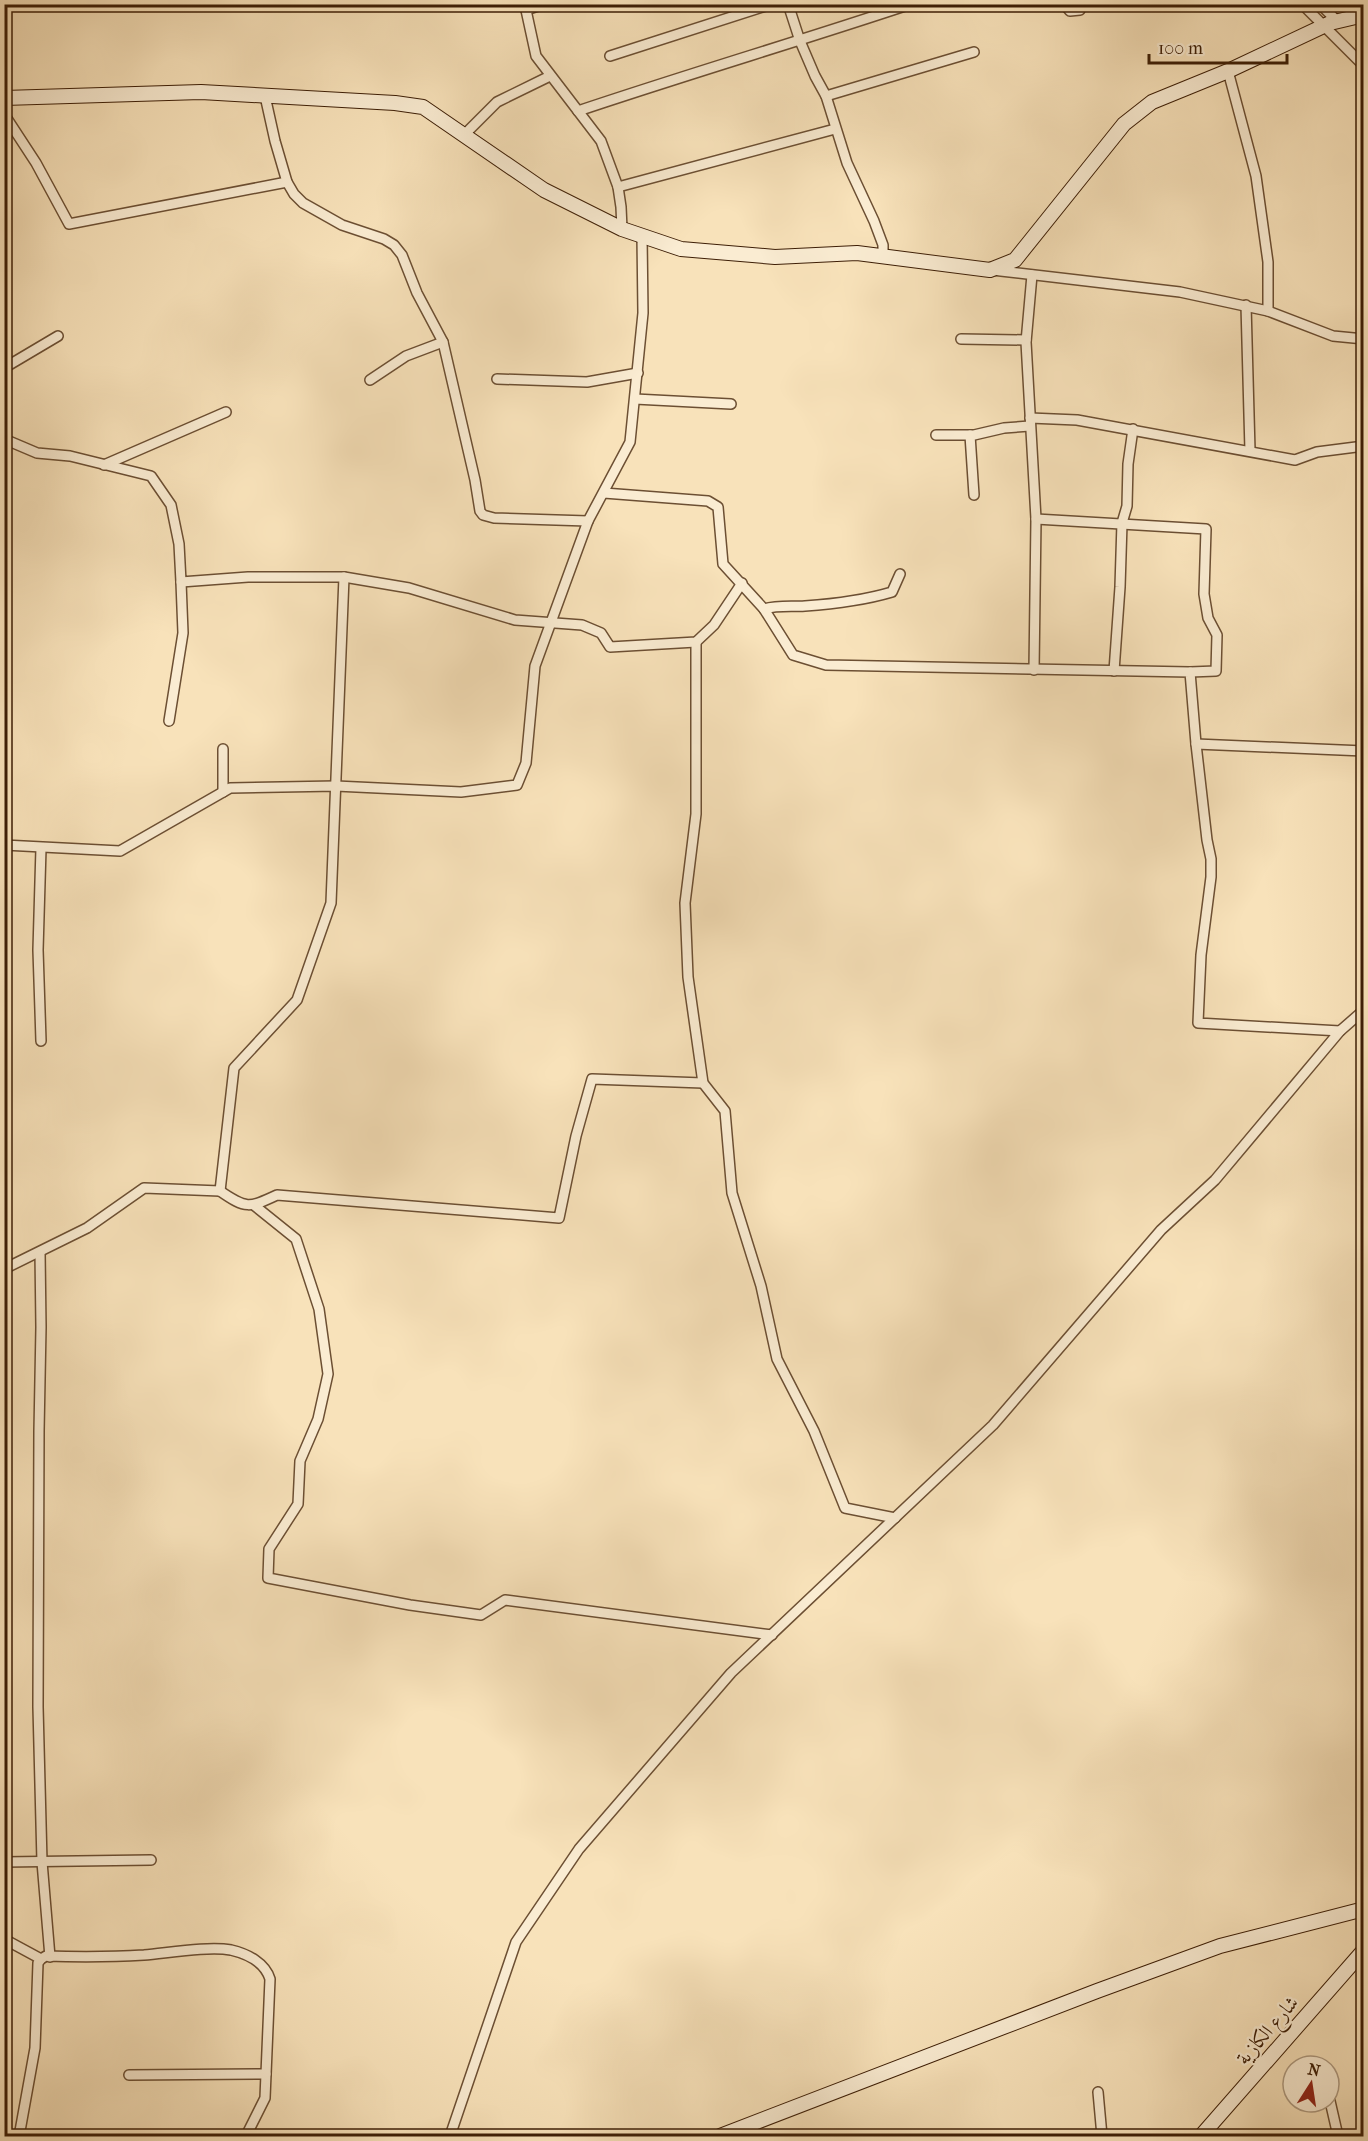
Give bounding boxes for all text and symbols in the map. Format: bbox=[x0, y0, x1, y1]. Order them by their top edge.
scale bar bbox=[1149, 27, 1287, 65]
text: 100 m bbox=[1158, 38, 1203, 59]
street label: شارع الكازية bbox=[1231, 1991, 1308, 2073]
north arrow bbox=[1281, 2054, 1341, 2114]
text: N bbox=[1306, 2059, 1323, 2081]

